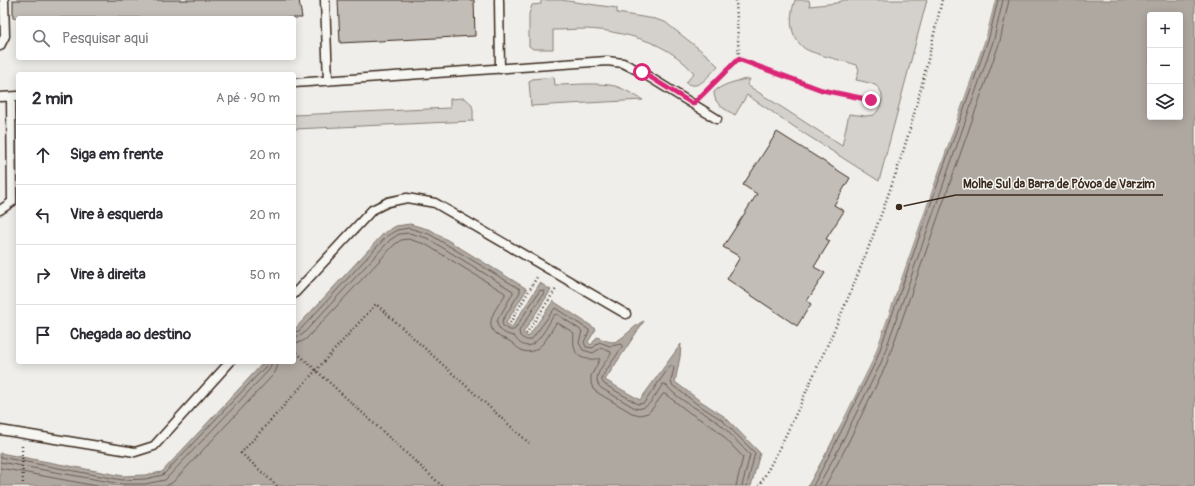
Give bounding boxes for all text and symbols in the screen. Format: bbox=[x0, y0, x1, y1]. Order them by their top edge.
map controls bbox=[1147, 12, 1183, 120]
button: + bbox=[1147, 12, 1183, 48]
search box bbox=[16, 16, 296, 60]
icon: search bbox=[30, 27, 52, 49]
text: Pesquisar aqui bbox=[62, 29, 148, 48]
button: − bbox=[1147, 48, 1183, 84]
route start bbox=[633, 63, 651, 81]
button: layers bbox=[1147, 84, 1183, 120]
text: 2 min bbox=[32, 88, 73, 109]
text: A pé · 90 m bbox=[216, 90, 280, 106]
route end bbox=[862, 91, 880, 109]
icon: ahead bbox=[32, 144, 54, 166]
text: Siga em frente bbox=[70, 145, 163, 164]
text: 20 m bbox=[249, 147, 280, 163]
callout: Molhe Sul da Barra de Póvoa de Varzim bbox=[956, 171, 1163, 195]
text: Molhe Sul da Barra de Póvoa de Varzim bbox=[963, 177, 1155, 192]
icon: left bbox=[32, 204, 54, 226]
text: Vire à esquerda bbox=[70, 205, 163, 224]
text: 20 m bbox=[249, 207, 280, 223]
icon: right bbox=[32, 264, 54, 286]
text: Vire à direita bbox=[70, 265, 146, 284]
text: 50 m bbox=[250, 267, 280, 283]
icon: arrive bbox=[32, 324, 54, 346]
text: Chegada ao destino bbox=[70, 325, 191, 344]

